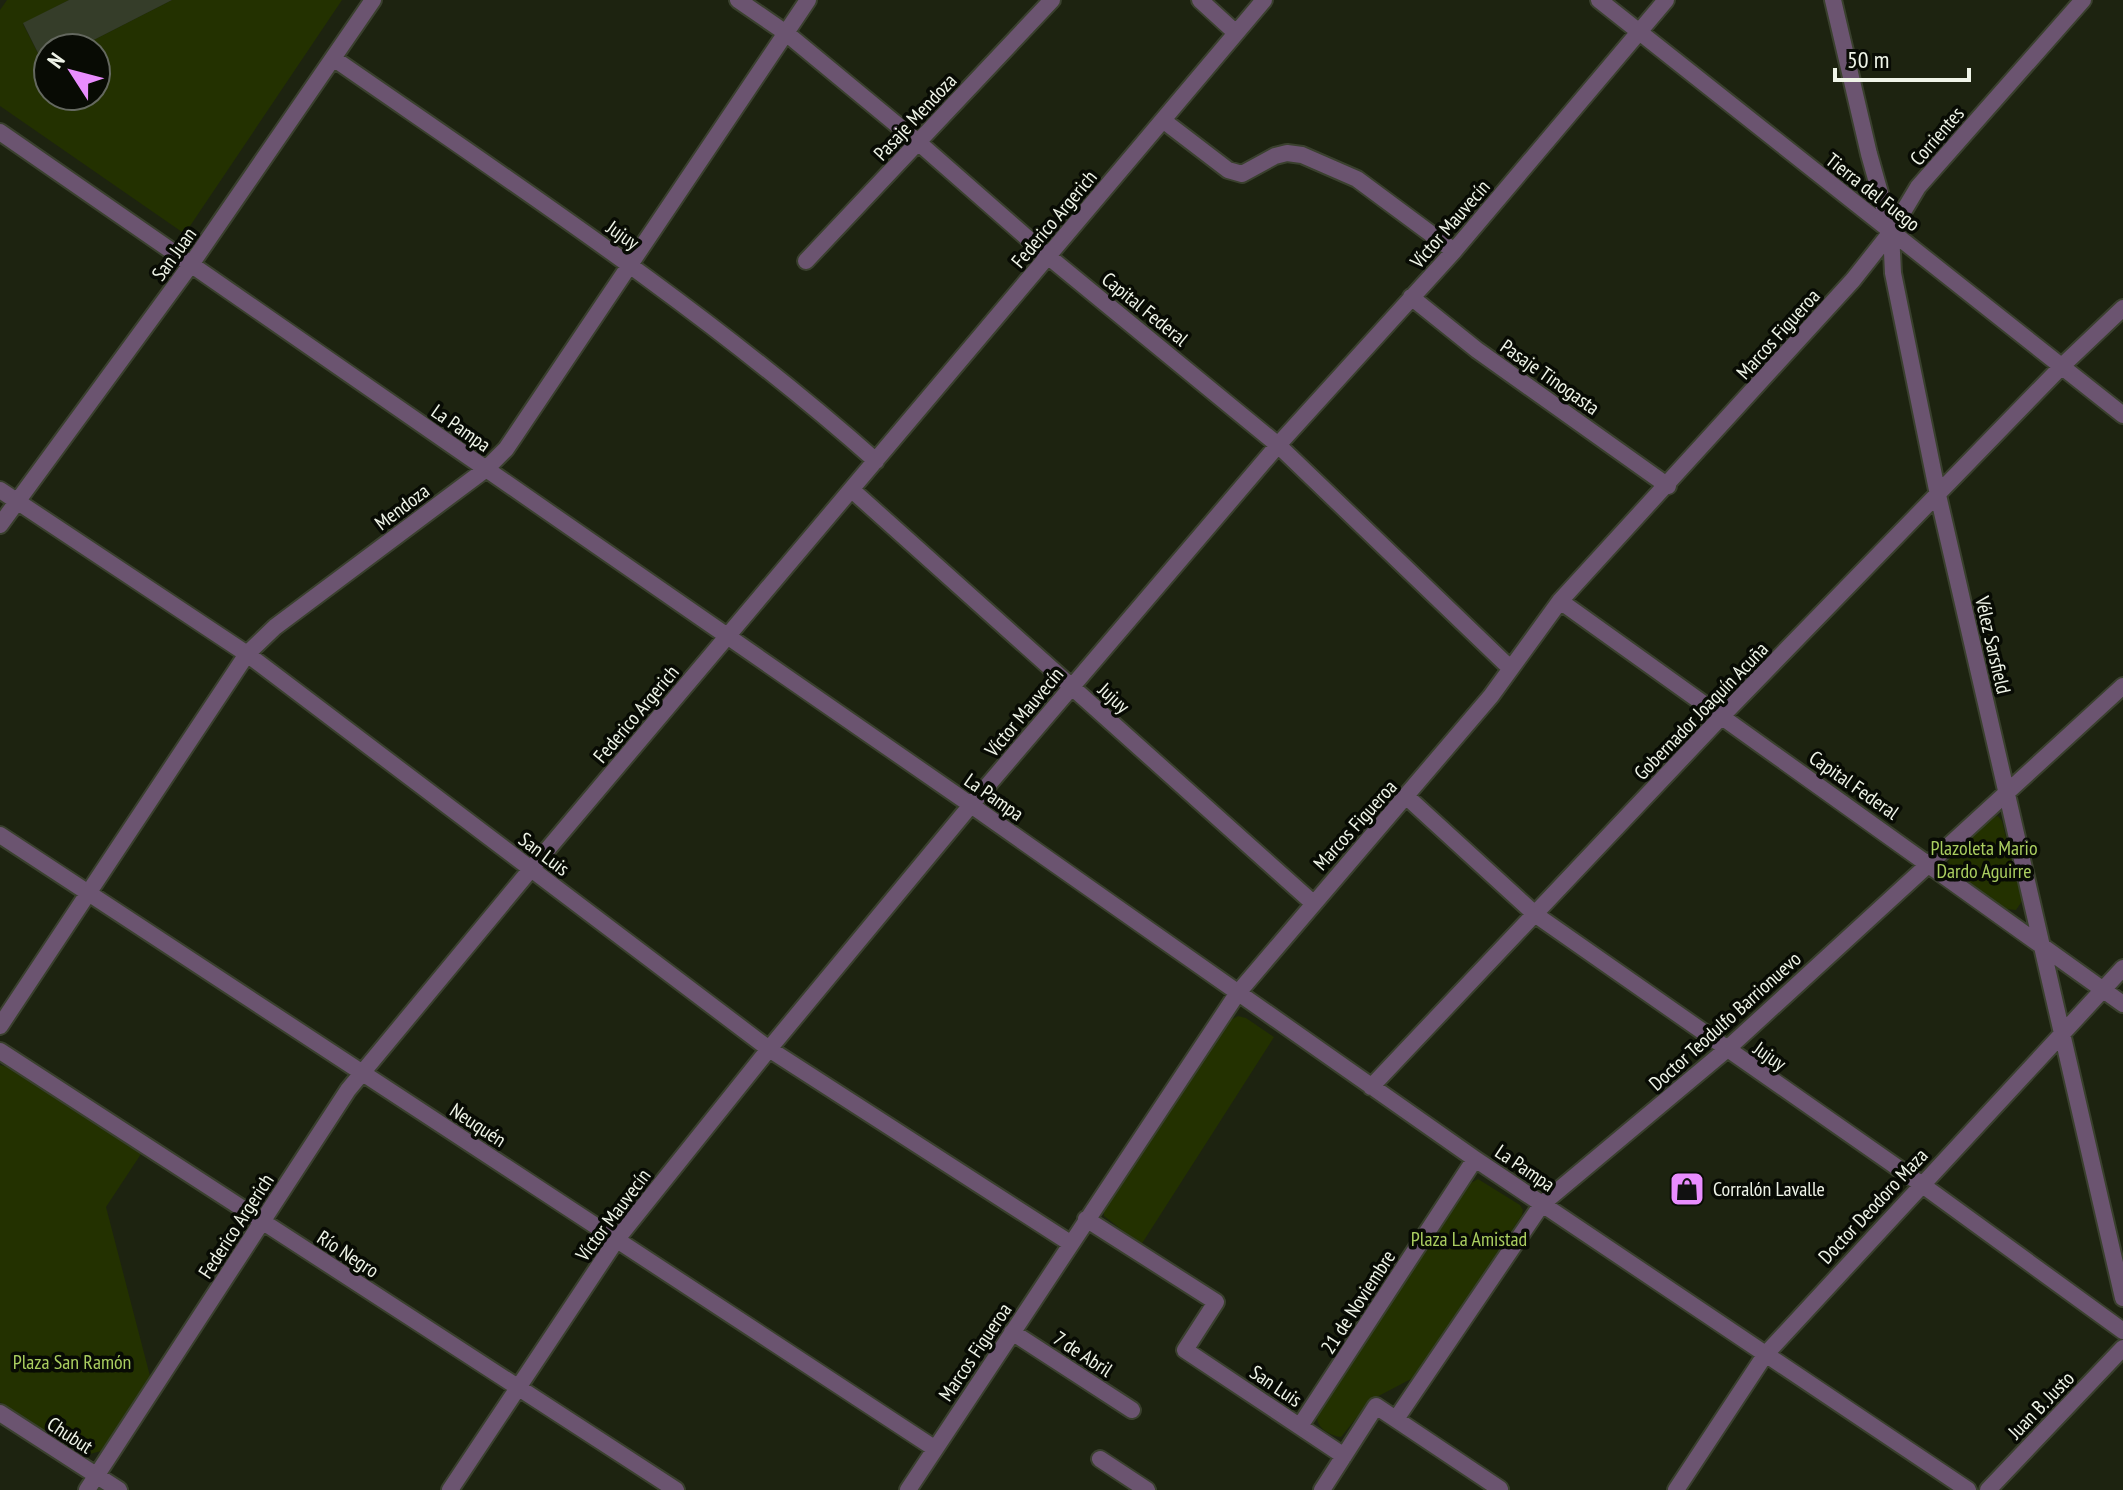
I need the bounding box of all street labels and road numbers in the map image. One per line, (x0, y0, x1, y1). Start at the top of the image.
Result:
street label: Pasaje Mendoza (868, 68, 962, 166)
street label: Corrientes (1904, 101, 1970, 171)
street label: Tierra del Fuego (1821, 147, 1925, 237)
street label: Federico Argerich (1005, 165, 1103, 273)
street label: Víctor Mauvecín (1404, 174, 1496, 275)
street label: Jujuy (601, 214, 645, 256)
street label: San Juan (146, 222, 202, 286)
street label: Capital Federal (1096, 266, 1194, 352)
street label: Marcos Figueroa (1731, 283, 1825, 385)
street label: Pasaje Tinogasta (1495, 333, 1605, 421)
street label: La Pampa (426, 398, 496, 458)
street label: Mendoza (369, 478, 435, 536)
street label: Vélez Sarsfield (1969, 593, 2017, 696)
street label: Gobernador Joaquín Acuña (1628, 636, 1774, 786)
street label: Federico Argerich (587, 660, 685, 768)
street label: Víctor Mauvecín (978, 662, 1069, 763)
street label: Jujuy (1092, 676, 1136, 719)
street label: Capital Federal (1804, 745, 1904, 826)
street label: La Pampa (959, 767, 1029, 827)
street label: Marcos Figueroa (1308, 774, 1402, 876)
street label: San Luis (513, 826, 575, 882)
street label: Doctor Teodulfo Barrionuevo (1643, 946, 1807, 1096)
street label: Jujuy (1748, 1035, 1792, 1077)
street label: Neuquén (445, 1097, 511, 1153)
street label: La Pampa (1490, 1139, 1560, 1197)
street label: Doctor Deodoro Maza (1813, 1143, 1933, 1269)
street label: Víctor Mauvecín (569, 1164, 656, 1267)
street label: Federico Argerich (192, 1169, 280, 1283)
street label: Río Negro (312, 1224, 384, 1284)
street label: 21 de Noviembre (1315, 1245, 1401, 1359)
street label: Marcos Figueroa (933, 1298, 1017, 1406)
street label: 7 de Abril (1048, 1325, 1118, 1383)
street label: San Luis (1245, 1359, 1307, 1413)
street label: Juan B. Justo (2002, 1366, 2080, 1445)
street label: Chubut (42, 1411, 98, 1460)

